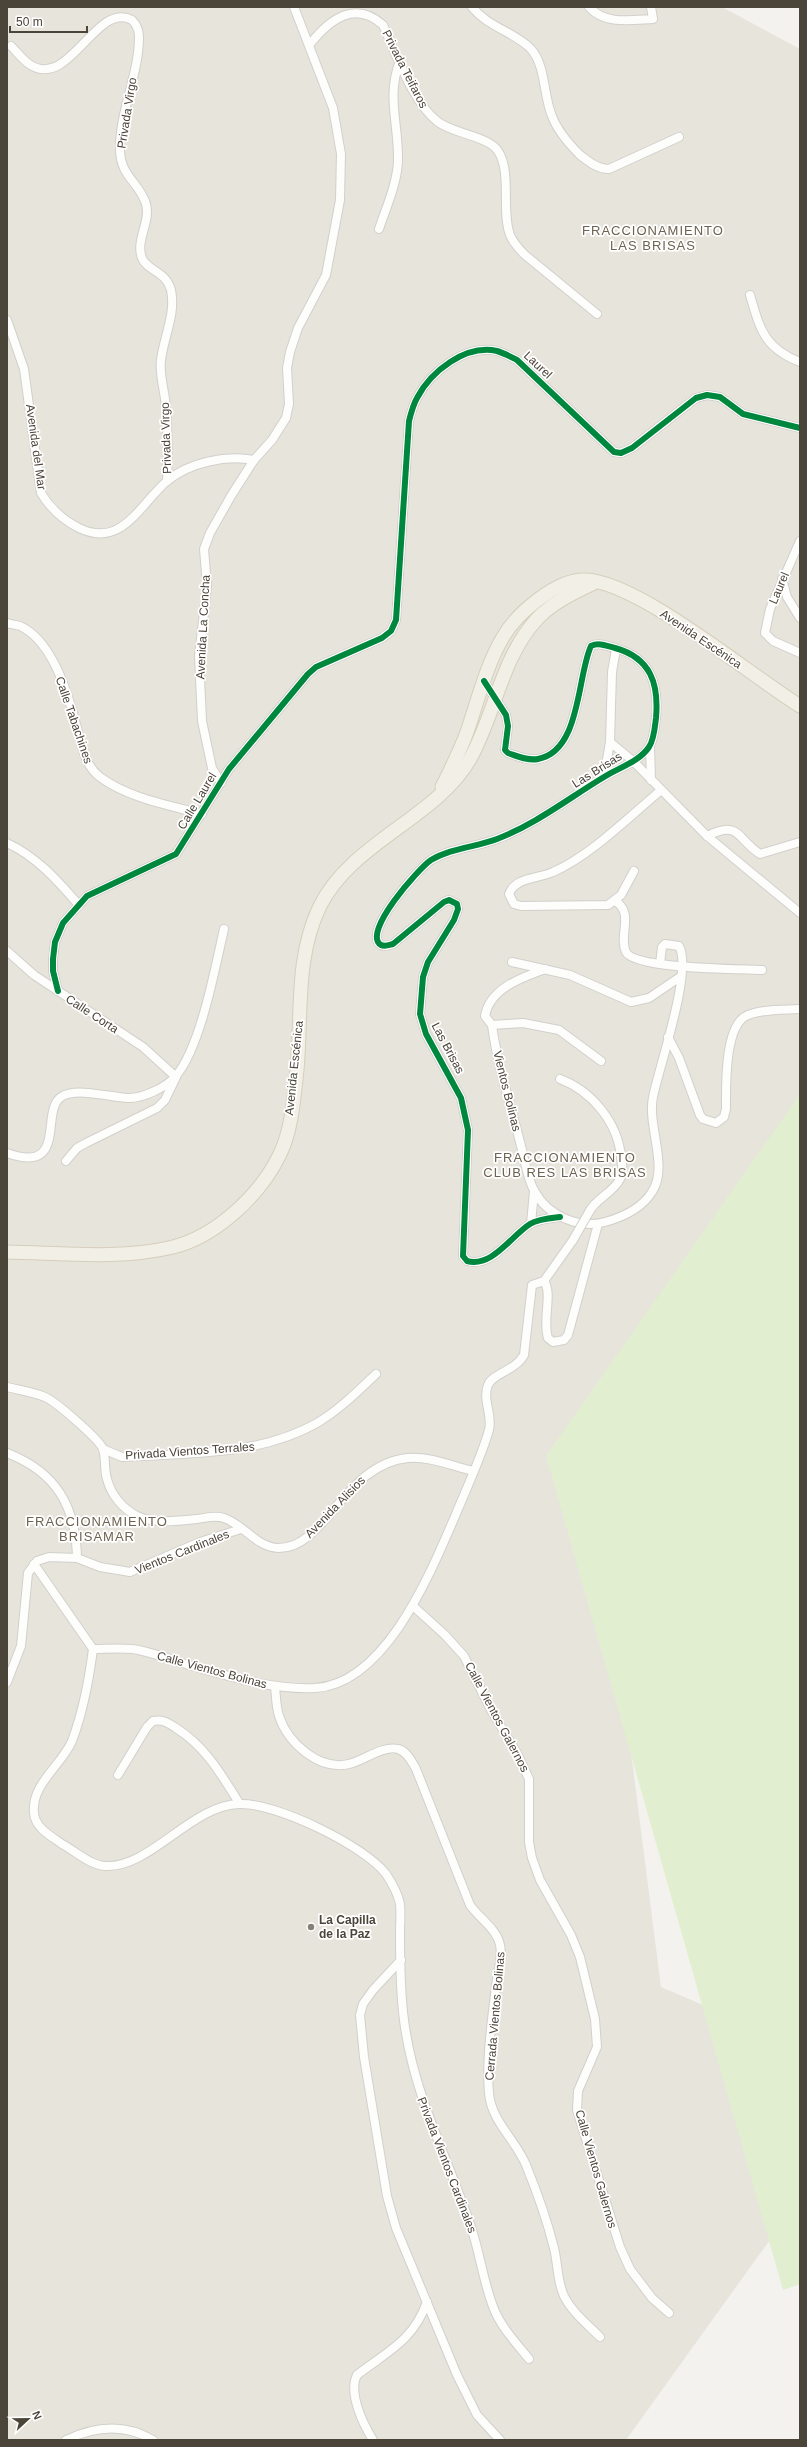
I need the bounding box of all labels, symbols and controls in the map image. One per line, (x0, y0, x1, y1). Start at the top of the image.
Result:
scale bar (10, 8, 87, 34)
text: 50 m (16, 15, 43, 29)
street label: Privada Teifaros (379, 28, 431, 110)
street label: Privada Virgo (114, 76, 140, 150)
district label: FRACCIONAMIENTO LAS BRISAS (582, 223, 724, 253)
street label: Laurel (521, 349, 555, 381)
street label: Privada Virgo (158, 402, 174, 474)
street label: Avenida del Mar (23, 403, 49, 491)
street label: Laurel (766, 570, 792, 606)
street label: Avenida La Concha (193, 574, 213, 680)
street label: Avenida Escénica (658, 607, 745, 672)
street label: Calle Tabachines (53, 675, 95, 765)
street label: Las Brisas (570, 749, 624, 791)
street label: Calle Laurel (175, 770, 219, 832)
street label: Calle Corta (63, 992, 121, 1036)
street label: Avenida Escénica (282, 1020, 306, 1116)
street label: Las Brisas (429, 1020, 467, 1076)
street label: Vientos Bolinas (490, 1049, 524, 1133)
district label: FRACCIONAMIENTO CLUB RES LAS BRISAS (483, 1150, 647, 1180)
street label: Privada Vientos Terrales (125, 1439, 255, 1463)
street label: Avenida Alisios (302, 1473, 368, 1541)
district label: FRACCIONAMIENTO BRISAMAR (26, 1514, 168, 1544)
street label: Vientos Cardinales (133, 1527, 231, 1577)
street label: Calle Vientos Bolinas (156, 1649, 268, 1691)
street label: Calle Vientos Galernos (462, 1660, 532, 1774)
place label: La Capilla de la Paz (319, 1913, 376, 1941)
marker: La Capilla de la Paz (306, 1922, 316, 1932)
street label: Cerrada Vientos Bolinas (482, 1951, 508, 2081)
street label: Privada Vientos Cardinales (415, 2095, 479, 2235)
street label: Calle Vientos Galernos (572, 2108, 620, 2230)
north arrow (8, 2399, 48, 2439)
text: N (30, 2409, 44, 2421)

